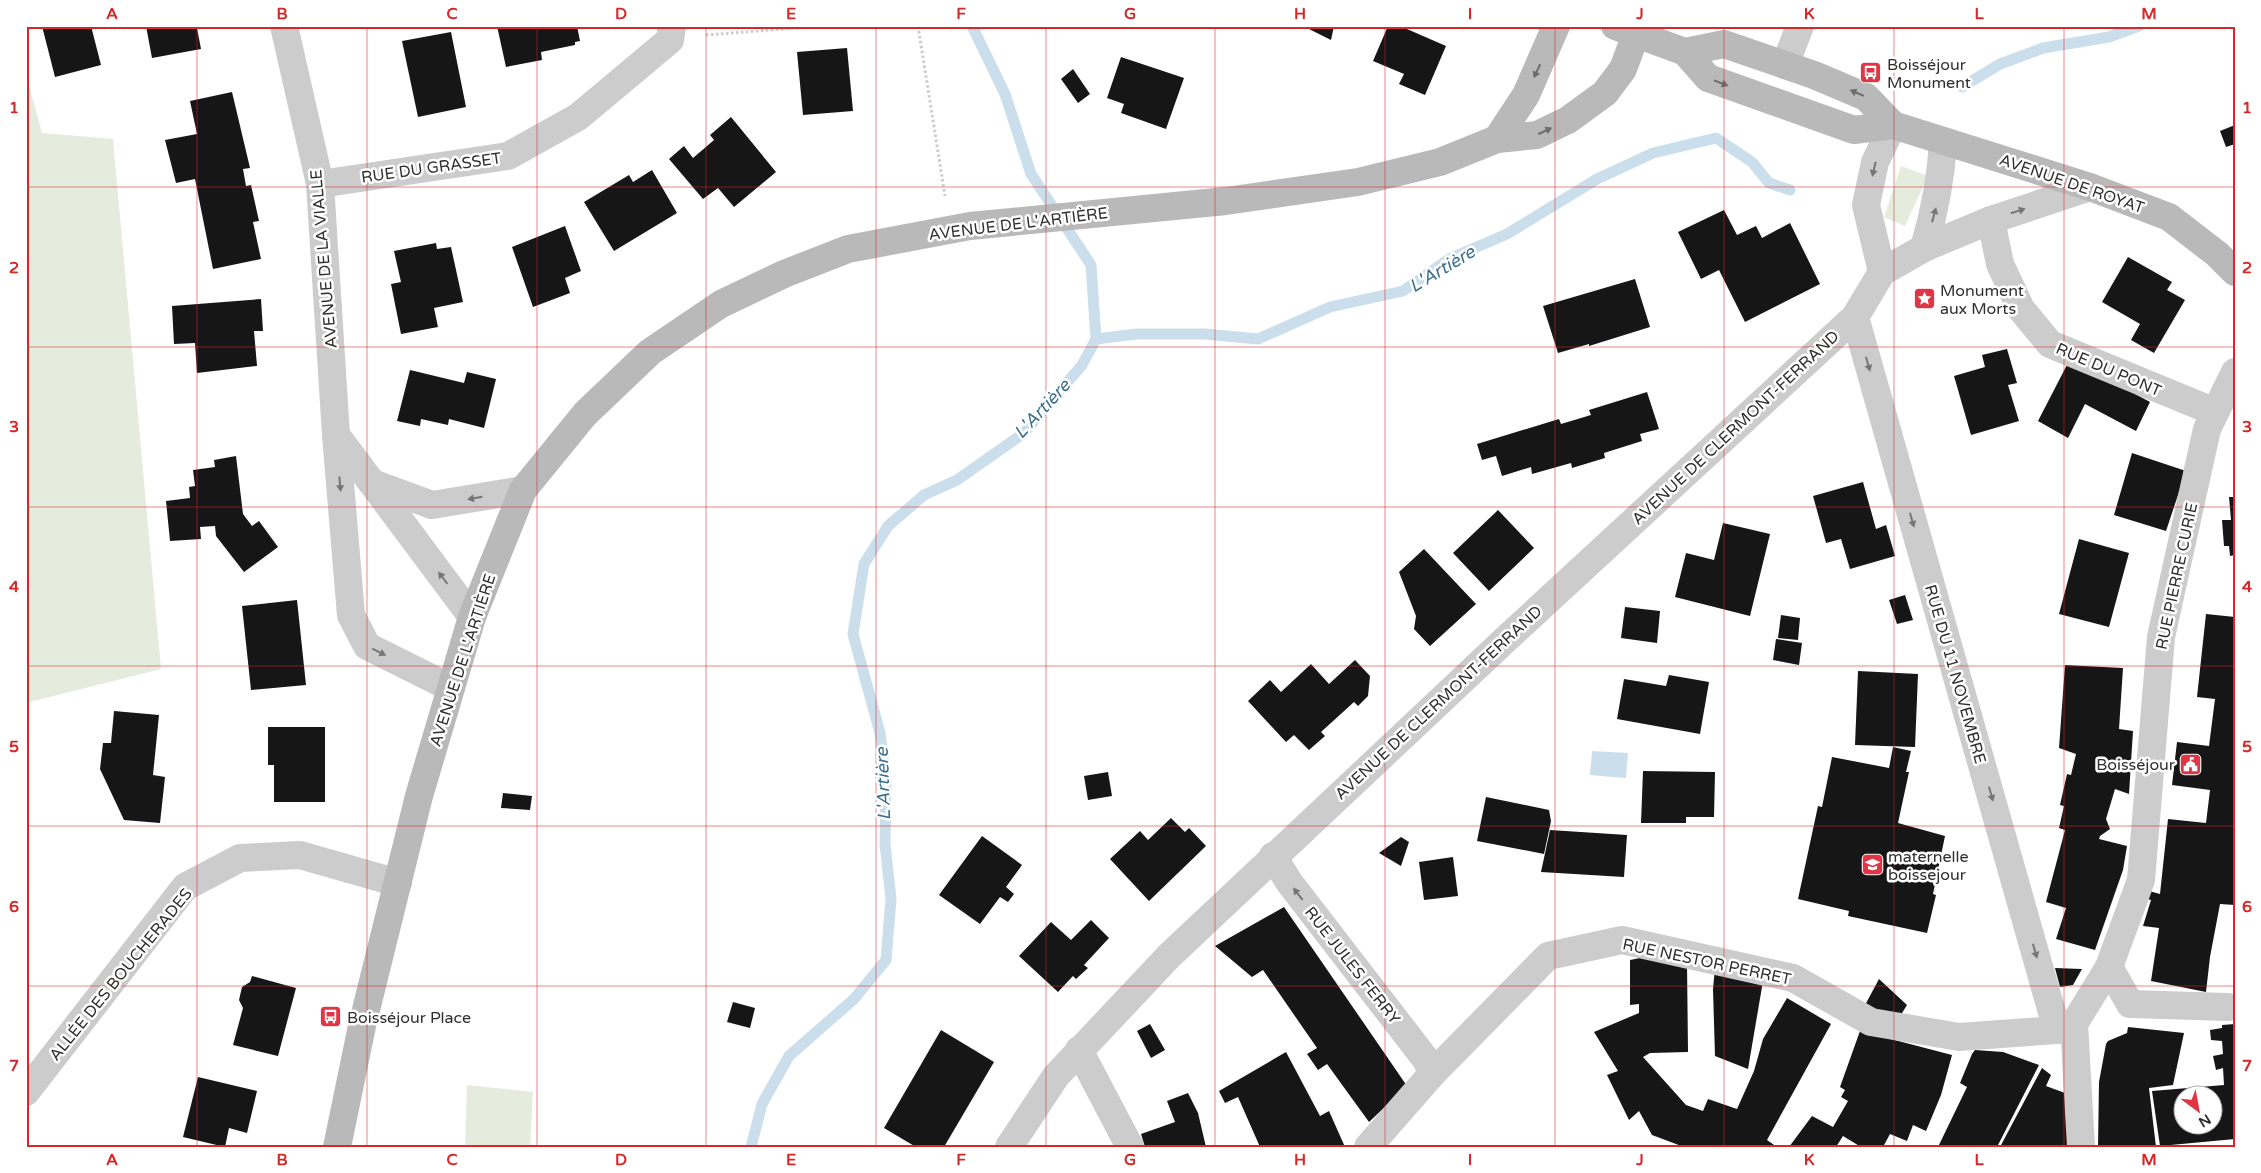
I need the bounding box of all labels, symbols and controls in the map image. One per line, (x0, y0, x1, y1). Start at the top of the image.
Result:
text: A (106, 4, 118, 24)
text: B (276, 4, 288, 24)
text: C (446, 4, 458, 24)
text: D (615, 4, 627, 24)
text: E (786, 4, 796, 24)
text: F (956, 4, 966, 24)
text: G (1124, 4, 1136, 24)
text: H (1294, 4, 1306, 24)
text: I (1468, 4, 1472, 24)
text: J (1635, 4, 1644, 24)
text: K (1804, 4, 1815, 24)
text: L (1974, 4, 1984, 24)
text: M (2141, 4, 2157, 24)
place label: Boisséjour Monument (1887, 55, 1971, 93)
bus stop icon: Boisséjour Monument (1859, 61, 1883, 85)
one-way arrow (1533, 64, 1541, 78)
one-way arrow (1714, 79, 1729, 87)
one-way arrow (1849, 89, 1864, 97)
text: 1 (9, 98, 19, 118)
text: 1 (2242, 98, 2252, 118)
one-way arrow (1538, 126, 1552, 134)
street label: RUE DU GRASSET (360, 148, 503, 188)
street label: AVENUE DE ROYAT (1997, 150, 2147, 218)
one-way arrow (1870, 162, 1878, 177)
street label: AVENUE DE LA VIALLE (306, 169, 342, 349)
street label: AVENUE DE L'ARTIÈRE (927, 203, 1109, 245)
one-way arrow (1930, 207, 1938, 222)
one-way arrow (2010, 207, 2025, 214)
water label: L'Artière (1405, 240, 1480, 297)
text: 2 (9, 258, 19, 278)
text: 2 (2242, 258, 2252, 278)
place label: Monument aux Morts (1940, 281, 2024, 319)
place icon: Monument aux Morts (1912, 287, 1936, 311)
street label: AVENUE DE CLERMONT-FERRAND (1628, 326, 1844, 529)
street label: RUE DU PONT (2053, 339, 2165, 401)
one-way arrow (1864, 357, 1872, 372)
water label: L'Artière (1009, 374, 1075, 443)
text: 3 (9, 417, 19, 437)
text: 3 (2242, 417, 2252, 437)
one-way arrow (336, 476, 344, 492)
one-way arrow (467, 494, 483, 502)
street label: RUE PIERRE CURIE (2152, 501, 2202, 652)
one-way arrow (1909, 513, 1917, 528)
street label: AVENUE DE L'ARTIÈRE (426, 571, 500, 749)
one-way arrow (438, 571, 448, 585)
text: 4 (9, 577, 19, 597)
text: 4 (2242, 577, 2252, 597)
street label: RUE DU 11 NOVEMBRE (1920, 582, 1990, 766)
street label: AVENUE DE CLERMONT-FERRAND (1331, 601, 1547, 804)
one-way arrow (372, 648, 386, 656)
text: 5 (9, 737, 19, 757)
text: 5 (2242, 737, 2252, 757)
water label: L'Artière (871, 746, 895, 821)
public building icon: Boisséjour (2179, 752, 2203, 776)
place label: Boisséjour (2096, 755, 2176, 775)
one-way arrow (1987, 787, 1995, 802)
place label: maternelle boissejour (1888, 847, 1969, 885)
school or university icon: maternelle boissejour (1860, 853, 1884, 877)
street label: ALLÉE DES BOUCHERADES (45, 884, 197, 1065)
one-way arrow (1293, 888, 1304, 901)
text: 6 (9, 897, 19, 917)
text: 6 (2242, 897, 2252, 917)
street label: RUE JULES FERRY (1300, 903, 1404, 1028)
street label: RUE NESTOR PERRET (1621, 934, 1793, 990)
one-way arrow (2031, 943, 2039, 958)
bus stop icon: Boisséjour Place (319, 1005, 343, 1029)
place label: Boisséjour Place (347, 1008, 471, 1028)
text: 7 (9, 1056, 19, 1076)
text: 7 (2242, 1056, 2252, 1076)
north arrow (2174, 1086, 2224, 1136)
text: N (2195, 1110, 2214, 1131)
text: A (106, 1150, 118, 1170)
text: B (276, 1150, 288, 1170)
text: C (446, 1150, 458, 1170)
text: D (615, 1150, 627, 1170)
text: E (786, 1150, 796, 1170)
text: F (956, 1150, 966, 1170)
text: G (1124, 1150, 1136, 1170)
text: H (1294, 1150, 1306, 1170)
text: I (1468, 1150, 1472, 1170)
text: J (1635, 1150, 1644, 1170)
text: K (1804, 1150, 1815, 1170)
text: L (1974, 1150, 1984, 1170)
text: M (2141, 1150, 2157, 1170)

